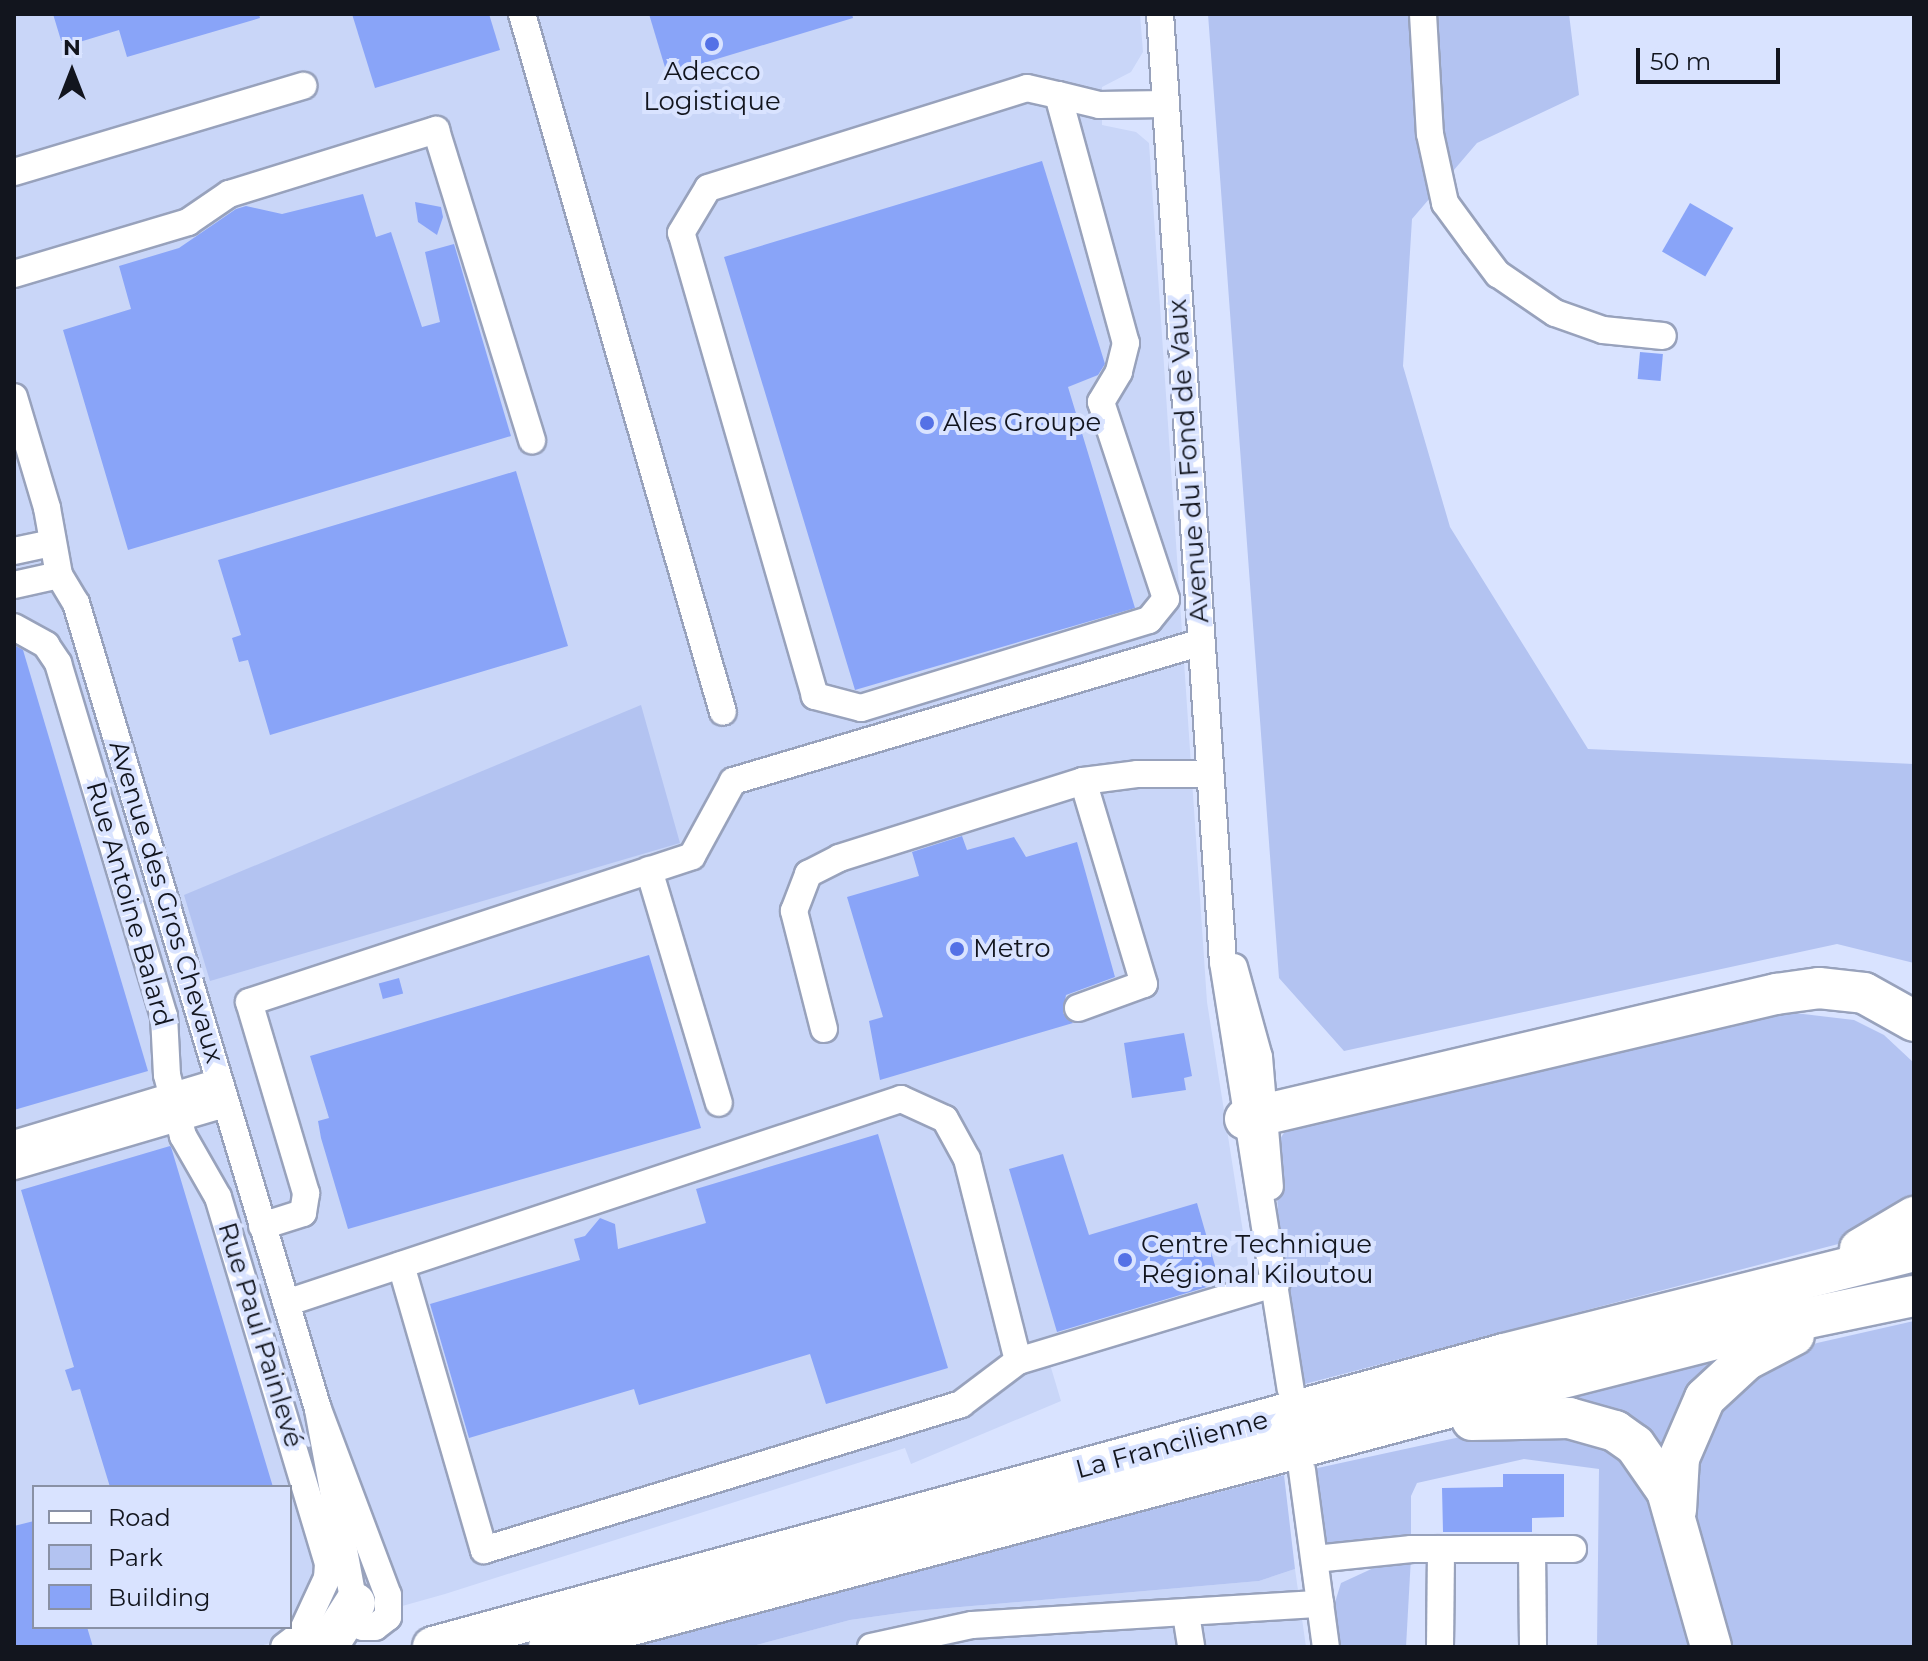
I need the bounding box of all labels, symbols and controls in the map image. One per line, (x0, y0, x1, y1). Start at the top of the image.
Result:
north arrow (32, 32, 112, 112)
scale bar (1640, 32, 1784, 82)
text: N (63, 34, 81, 61)
marker: Adecco Logistique (703, 35, 721, 53)
text: 50 m (1650, 47, 1711, 76)
place label: Adecco Logistique (643, 56, 781, 118)
street label: Avenue du Fond de Vaux (1162, 298, 1216, 624)
place label: Ales Groupe (943, 407, 1101, 439)
marker: Ales Groupe (918, 414, 936, 432)
street label: Avenue des Gros Chevaux (102, 737, 230, 1067)
street label: Rue Antoine Balard (79, 778, 179, 1030)
place label: Metro (973, 933, 1050, 965)
marker: Metro (948, 940, 966, 958)
street label: Rue Paul Painlevé (211, 1219, 309, 1451)
place label: Centre Technique Régional Kiloutou (1141, 1229, 1373, 1290)
marker: Centre Technique Régional Kiloutou (1116, 1251, 1134, 1269)
street label: La Francilienne (1072, 1404, 1272, 1486)
legend (32, 1485, 292, 1629)
text: Road (108, 1503, 171, 1532)
text: Park (108, 1543, 163, 1572)
text: Building (108, 1583, 211, 1612)

